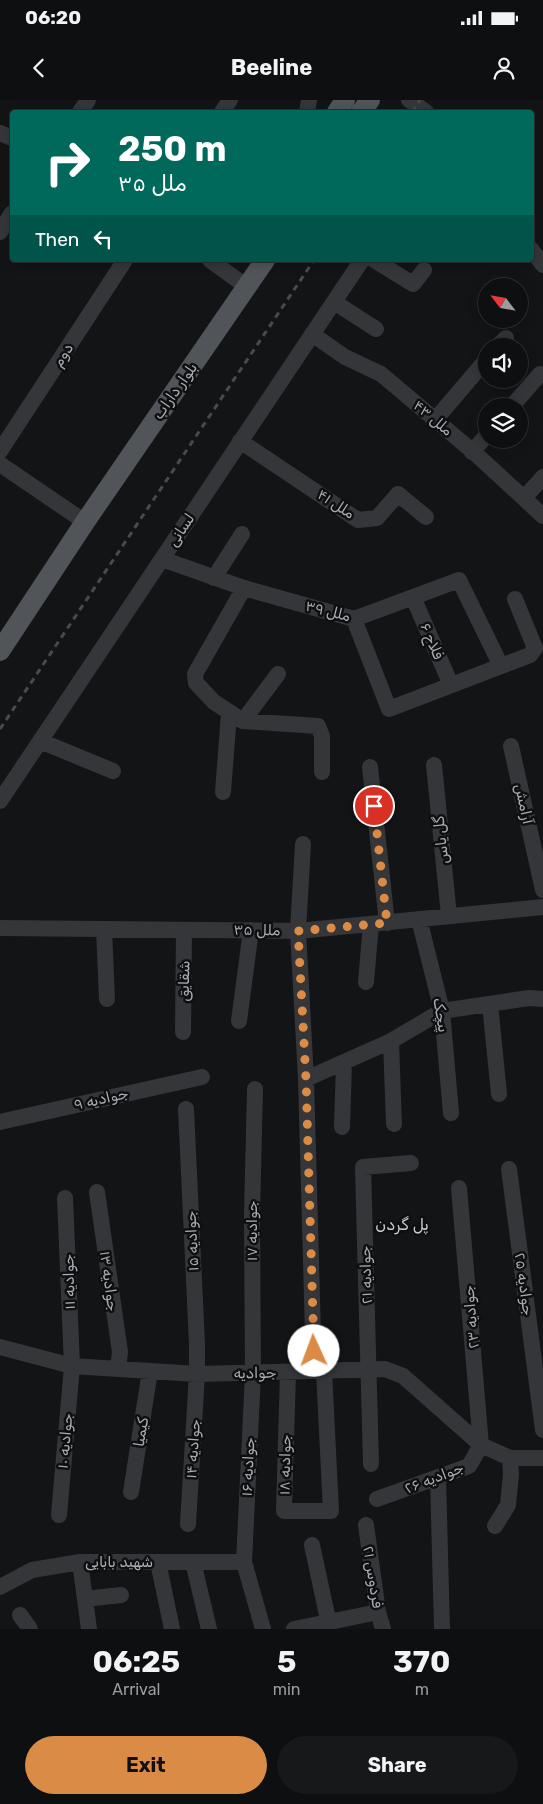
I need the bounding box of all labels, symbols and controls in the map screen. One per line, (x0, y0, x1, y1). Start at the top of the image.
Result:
text: 06:20 (25, 6, 81, 29)
icon: back (25, 54, 53, 82)
text: Beeline (231, 54, 312, 81)
icon: person (490, 54, 518, 82)
text: 250 m (118, 128, 227, 170)
icon: right (35, 130, 100, 195)
text: ملل ۳۵ (118, 170, 187, 197)
icon: left (89, 225, 117, 253)
text: Then (35, 228, 79, 251)
north arrow (478, 278, 528, 328)
map controls (478, 278, 528, 448)
button: sound (478, 338, 528, 388)
street label: دوم (49, 340, 78, 371)
street label: بلوار داراب (149, 359, 201, 423)
street label: ملل ۴۳ (410, 396, 456, 440)
button: layers (478, 398, 528, 448)
street label: ملل ۴۱ (314, 485, 358, 523)
street label: لسانی (164, 510, 198, 550)
street label: ملل ۳۹ (303, 597, 353, 625)
street label: فلاح ۶ (414, 620, 448, 663)
street label: آرامش (511, 782, 537, 827)
pin (353, 785, 395, 827)
icon: arrive (360, 792, 388, 820)
street label: گل یاس (430, 815, 452, 865)
street label: ملل ۳۵ (233, 921, 281, 939)
street label: شقایق (175, 960, 193, 1002)
street label: پیچک (428, 996, 453, 1034)
street label: جوادیه ۹ (72, 1084, 130, 1114)
street label: جوادیه ۱۷ (243, 1201, 261, 1261)
street label: جوادیه ۱۵ (181, 1210, 203, 1272)
district label: پل گردن (375, 1215, 429, 1235)
street label: جوادیه ۲۱ (356, 1246, 376, 1304)
street label: جوادیه ۱۳ (96, 1250, 122, 1312)
street label: جوادیه ۲۵ (511, 1251, 537, 1317)
street label: جوادیه ۱۱ (59, 1254, 79, 1310)
street label: جوادیه ۲۳ (459, 1285, 483, 1349)
position arrow (287, 1324, 339, 1376)
street label: جوادیه (234, 1364, 276, 1382)
street label: جوادیه ۱۰ (54, 1412, 76, 1470)
street label: کیمیا (130, 1416, 152, 1448)
street label: جوادیه ۱۴ (182, 1419, 204, 1479)
street label: جوادیه ۱۸ (275, 1435, 295, 1495)
street label: جوادیه ۱۶ (237, 1437, 259, 1497)
street label: جوادیه ۲۶ (402, 1459, 466, 1497)
street label: فردوس ۲۱ (358, 1545, 387, 1610)
street label: شهید بابایی (85, 1553, 153, 1571)
text: 06:25 (93, 1644, 180, 1680)
text: 5 (277, 1644, 296, 1680)
text: 370 (393, 1644, 450, 1680)
text: Arrival (112, 1680, 160, 1699)
text: min (273, 1680, 301, 1699)
text: m (415, 1680, 429, 1699)
button: Exit (25, 1736, 267, 1794)
button: Share (277, 1736, 518, 1794)

